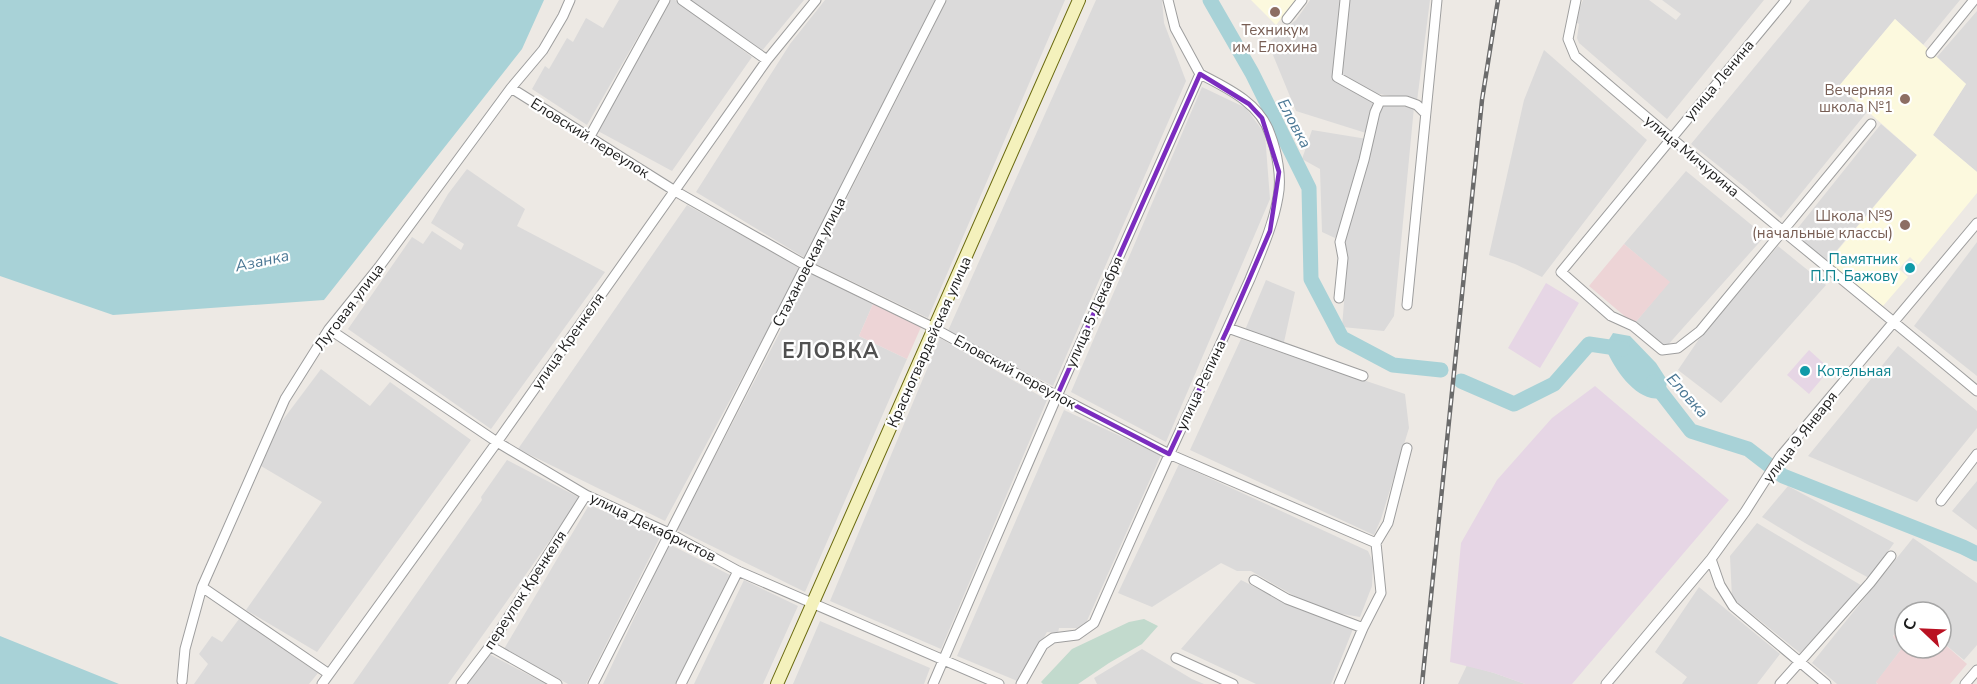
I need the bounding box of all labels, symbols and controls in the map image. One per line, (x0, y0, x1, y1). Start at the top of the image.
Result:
marker: Техникум им. Елохина (1268, 5, 1282, 19)
place label: Техникум им. Елохина (1232, 20, 1318, 57)
street label: улица Ленина (1679, 35, 1759, 125)
place label: Вечерняя школа №1 (1819, 80, 1893, 117)
marker: Вечерняя школа №1 (1898, 92, 1912, 106)
street label: Еловский переулок (527, 93, 653, 183)
water label: Еловка (1272, 95, 1316, 152)
street label: улица Мичурина (1640, 110, 1744, 202)
street label: Стахановская улица (768, 194, 850, 330)
place label: Школа №9 (начальные классы) (1752, 206, 1893, 243)
marker: Школа №9 (начальные классы) (1898, 218, 1912, 232)
water label: Азанка (232, 245, 291, 278)
place label: Памятник П.П. Бажову (1810, 249, 1898, 286)
street label: Красногвардейская улица (882, 253, 976, 431)
street label: улица 5 Декабря (1061, 253, 1127, 371)
street label: Луговая улица (310, 259, 388, 355)
marker: Памятник П.П. Бажову (1903, 261, 1917, 275)
street label: улица Кренкеля (527, 289, 609, 393)
street label: Еловский переулок (950, 330, 1080, 414)
district label: ЕЛОВКА (782, 337, 880, 365)
street label: улица Репина (1171, 337, 1231, 433)
place label: Котельная (1817, 361, 1891, 381)
marker: Котельная (1798, 364, 1812, 378)
water label: Еловка (1661, 368, 1713, 423)
street label: улица 9 Января (1758, 387, 1842, 487)
street label: улица Декабристов (587, 488, 719, 566)
street label: переулок Кренкеля (479, 527, 571, 653)
north arrow (1893, 600, 1953, 660)
text: С (1898, 615, 1922, 634)

